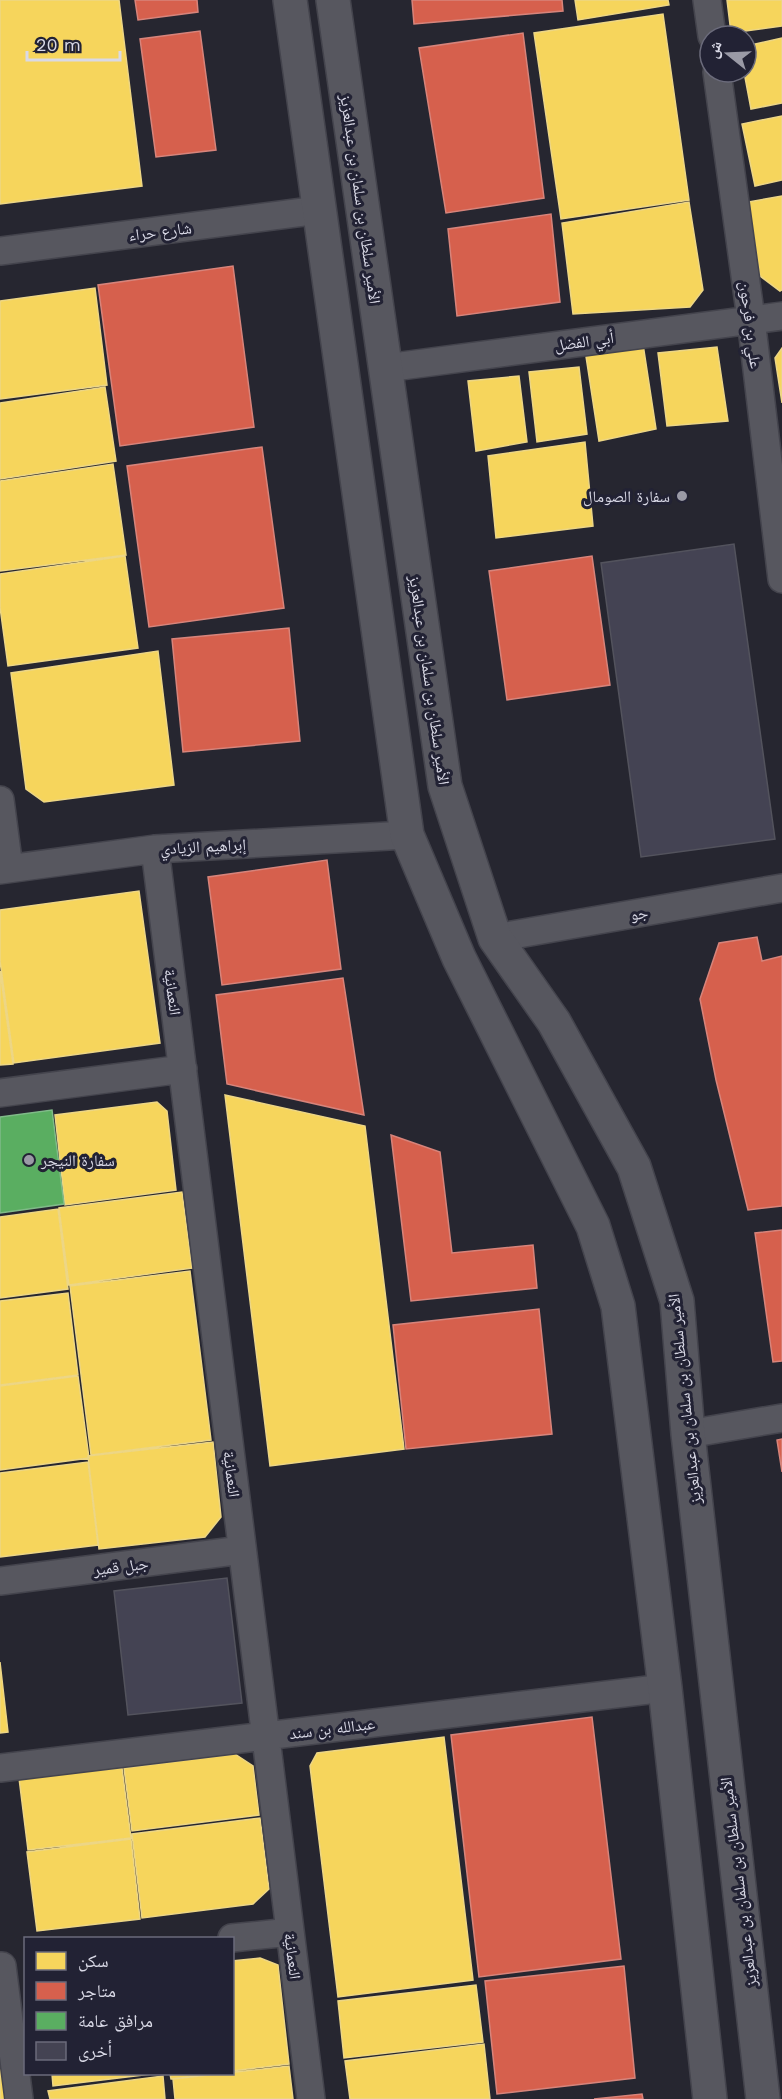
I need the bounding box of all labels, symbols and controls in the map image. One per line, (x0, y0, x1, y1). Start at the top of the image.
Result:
scale bar (27, 24, 120, 62)
north arrow (698, 24, 758, 84)
text: 20 m (36, 34, 81, 55)
text: ش (703, 38, 726, 61)
street label: الأمير سلطان بن سلمان بن عبدالعزيز (335, 92, 385, 305)
street label: شارع حراء (127, 218, 193, 246)
street label: علي بن فرحون (733, 280, 765, 370)
street label: أبي الفضل (553, 328, 616, 358)
place label: سفارة الصومال (583, 487, 670, 507)
marker: سفارة الصومال (675, 489, 689, 503)
street label: الأمير سلطان بن سلمان بن عبدالعزيز (404, 573, 454, 786)
street label: إبراهيم الزيادي (160, 835, 247, 861)
street label: جو (629, 903, 649, 924)
street label: النعمانية (160, 968, 185, 1016)
place label: سفارة النيجر (40, 1151, 115, 1170)
marker: سفارة النيجر (22, 1153, 36, 1167)
street label: الأمير سلطان بن سلمان بن عبدالعزيز (664, 1293, 706, 1506)
street label: النعمانية (219, 1450, 244, 1498)
street label: جبل قمير (91, 1554, 150, 1580)
street label: عبدالله بن سند (288, 1714, 376, 1744)
street label: الأمير سلطان بن سلمان بن عبدالعزيز (716, 1776, 762, 1989)
street label: النعمانية (280, 1932, 305, 1980)
legend (24, 1937, 234, 2075)
text: سكن (78, 1950, 109, 1972)
text: متاجر (77, 1980, 116, 2001)
text: مرافق عامة (78, 2010, 153, 2032)
text: أخرى (78, 2040, 112, 2062)

